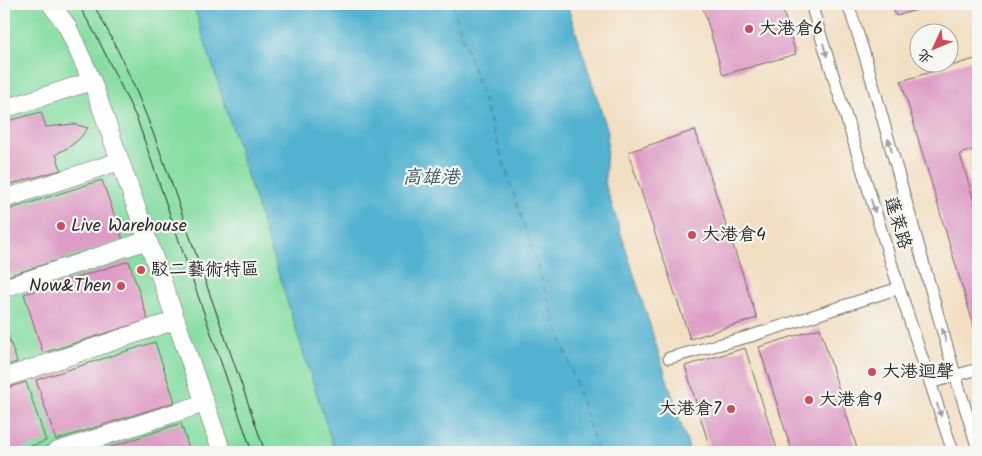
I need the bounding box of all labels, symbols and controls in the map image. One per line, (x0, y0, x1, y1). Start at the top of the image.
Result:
place label: 大港倉6 (759, 15, 823, 44)
north arrow (910, 22, 960, 72)
marker: 大港倉6 (743, 23, 755, 35)
one-way arrow (822, 43, 830, 58)
text: 北 (913, 44, 938, 69)
one-way arrow (886, 137, 894, 152)
water label: 高雄港 (402, 163, 461, 193)
street label: 蓬萊路 (875, 193, 919, 253)
one-way arrow (870, 198, 878, 213)
place label: Live Warehouse (71, 212, 187, 241)
marker: Live Warehouse (55, 220, 67, 232)
place label: 大港倉4 (702, 221, 766, 250)
marker: 大港倉4 (686, 229, 698, 241)
place label: 駁二藝術特區 (151, 256, 259, 285)
marker: 駁二藝術特區 (135, 264, 147, 276)
place label: Now&Then (29, 272, 111, 301)
marker: Now&Then (115, 280, 127, 292)
one-way arrow (940, 327, 948, 343)
place label: 大港迴聲 (882, 358, 954, 387)
marker: 大港迴聲 (866, 366, 878, 378)
place label: 大港倉9 (819, 386, 882, 415)
marker: 大港倉9 (803, 394, 815, 406)
place label: 大港倉7 (659, 395, 722, 424)
marker: 大港倉7 (725, 403, 737, 415)
one-way arrow (936, 403, 943, 418)

